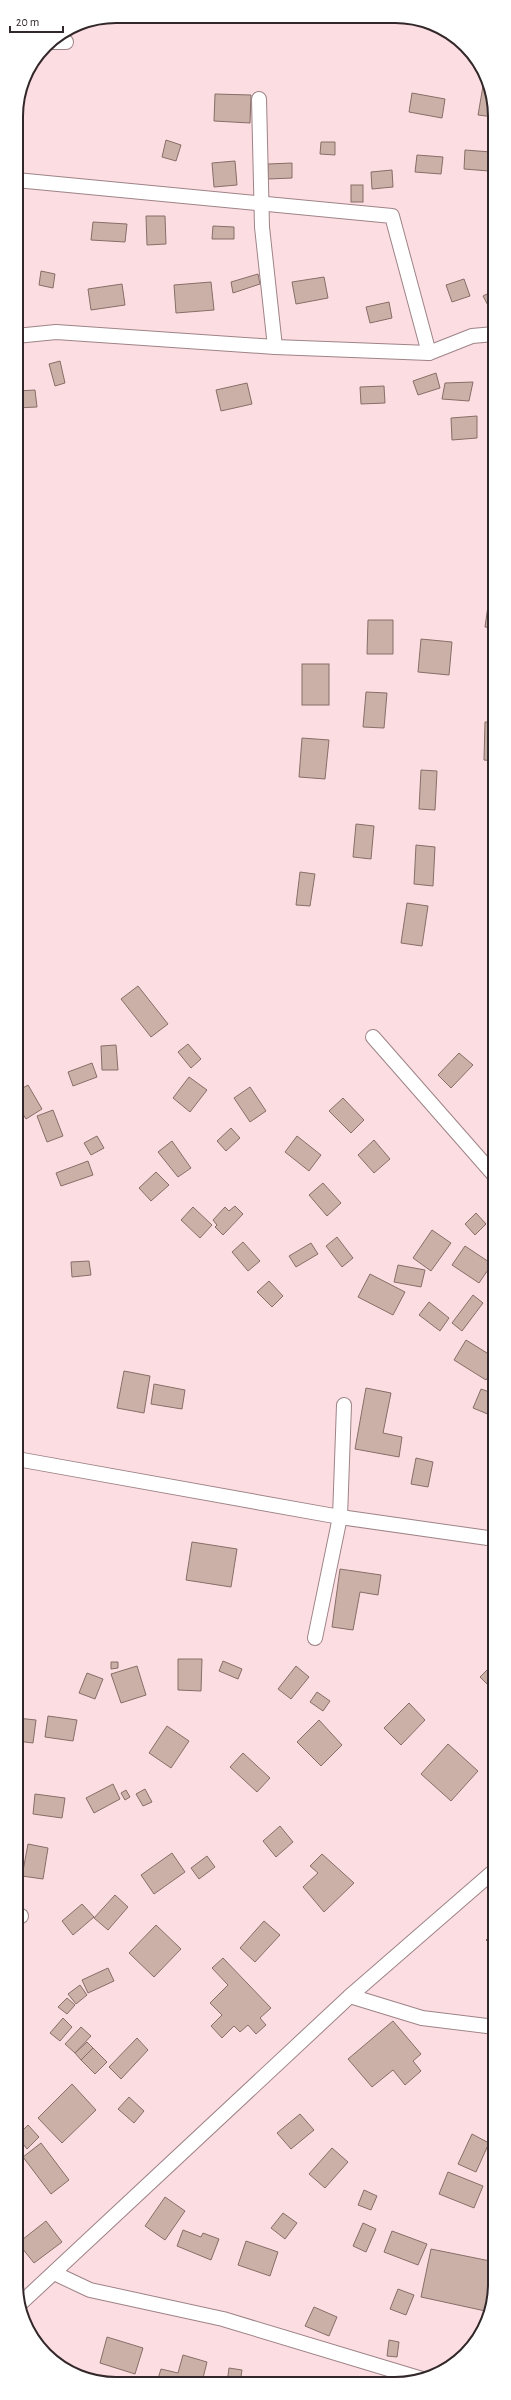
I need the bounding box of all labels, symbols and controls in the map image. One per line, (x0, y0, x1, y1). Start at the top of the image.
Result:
scale bar (10, 8, 63, 34)
text: 20 m (16, 16, 39, 28)

